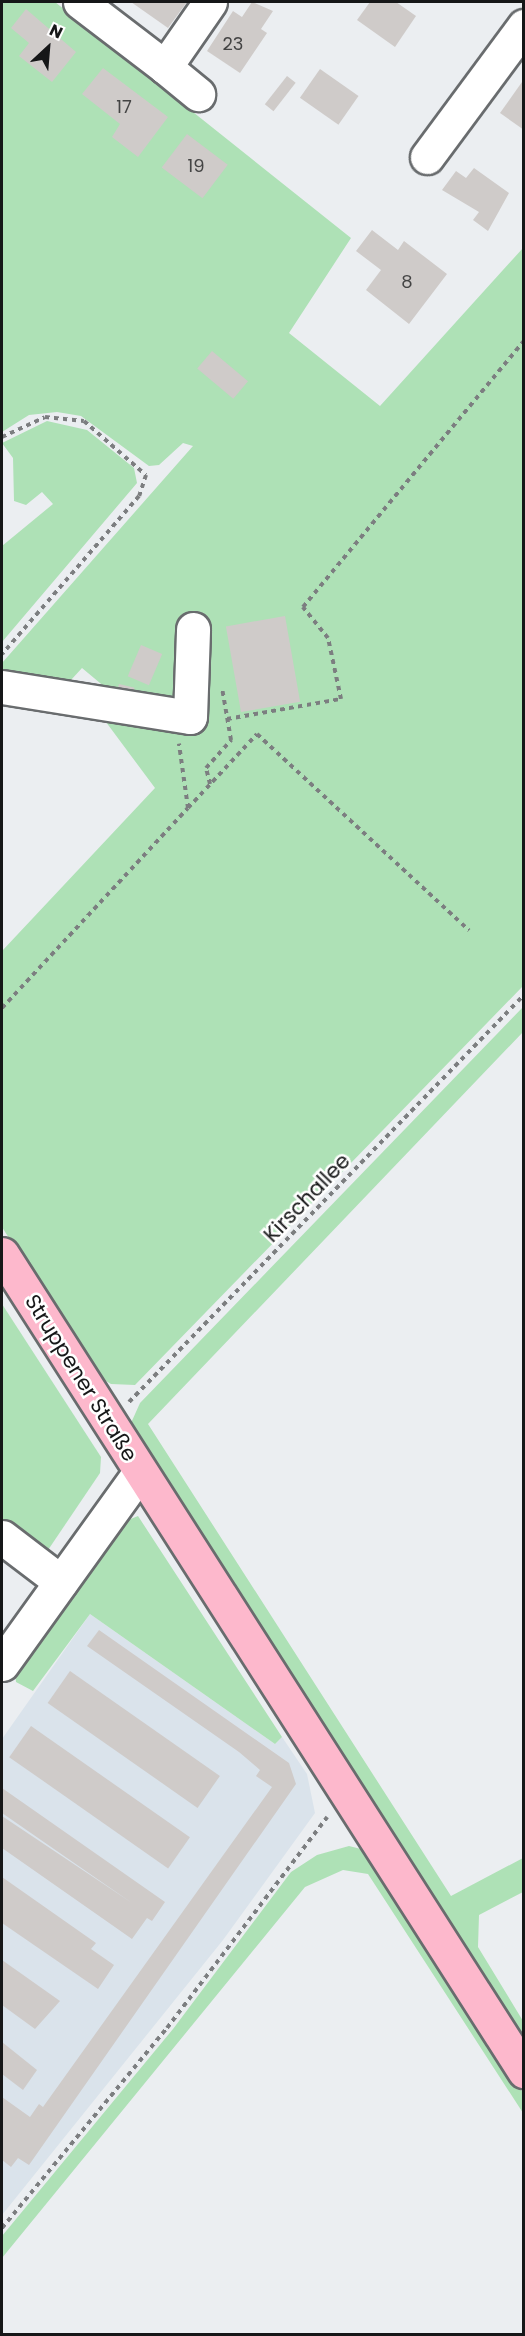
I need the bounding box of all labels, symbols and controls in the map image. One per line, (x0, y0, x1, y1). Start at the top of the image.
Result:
north arrow (18, 18, 78, 78)
text: N (46, 18, 67, 44)
house number: 23 (223, 33, 243, 55)
house number: 17 (116, 96, 132, 118)
house number: 19 (187, 155, 205, 177)
house number: 8 (401, 271, 413, 293)
street label: Kirschallee (259, 1148, 355, 1248)
street label: Struppener Straße (19, 1290, 143, 1466)

